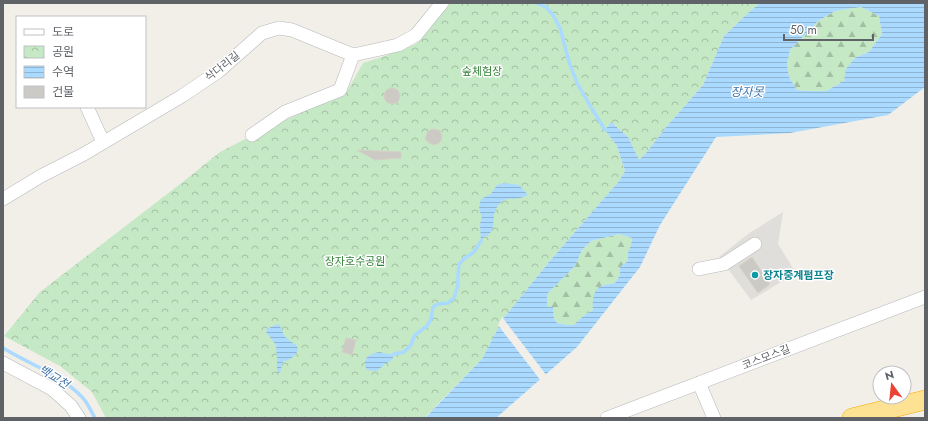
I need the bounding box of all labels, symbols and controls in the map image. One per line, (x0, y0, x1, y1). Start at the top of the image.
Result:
legend (16, 16, 146, 108)
scale bar (784, 16, 873, 42)
text: 50 m (790, 21, 817, 39)
text: 도로 (52, 23, 74, 41)
text: 공원 (52, 43, 74, 61)
street label: 삭다리길 (201, 47, 243, 85)
text: 수역 (52, 63, 74, 81)
park label: 숲체험장 (462, 63, 502, 79)
text: 건물 (52, 83, 74, 101)
water label: 장자못 (730, 83, 765, 101)
park label: 장자호수공원 (325, 253, 385, 269)
place label: 장자중계펌프장 (763, 267, 834, 283)
marker: 장자중계펌프장 (750, 270, 760, 280)
street label: 코스모스길 (740, 340, 792, 374)
water label: 백교천 (35, 361, 74, 394)
north arrow (872, 365, 912, 405)
text: N (883, 366, 896, 384)

